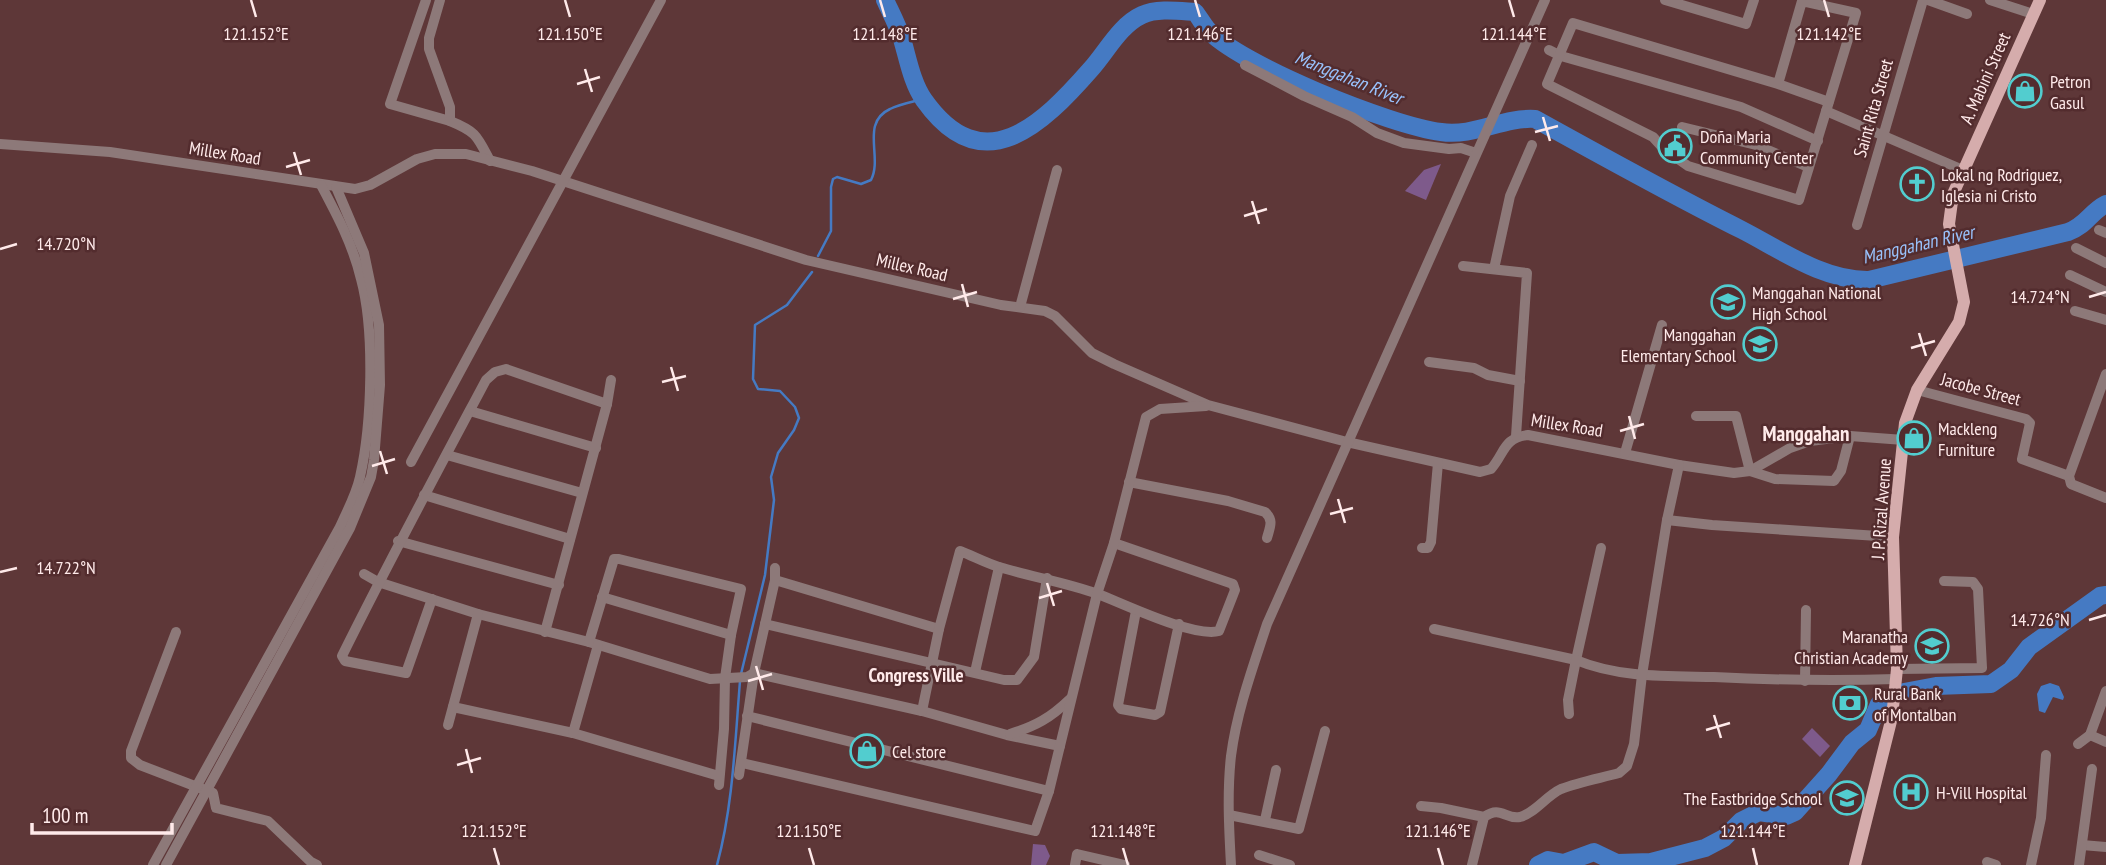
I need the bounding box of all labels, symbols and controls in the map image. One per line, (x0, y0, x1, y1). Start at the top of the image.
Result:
text: 121.152°E (223, 22, 289, 45)
text: 121.150°E (537, 22, 603, 45)
text: 121.148°E (852, 22, 918, 45)
text: 121.146°E (1167, 22, 1233, 45)
text: 121.144°E (1481, 22, 1547, 45)
text: 121.142°E (1796, 22, 1862, 45)
street label: A. Mabini Street (1955, 29, 2015, 127)
water label: Manggahan River (1292, 45, 1409, 111)
street label: Saint Rita Street (1848, 56, 1898, 160)
place label: Petron Gasul (2050, 70, 2091, 114)
shop icon: Petron Gasul (2006, 72, 2044, 110)
place label: Doña Maria Community Center (1700, 125, 1814, 169)
public building icon: Doña Maria Community Center (1656, 127, 1694, 165)
street label: Millex Road (187, 136, 263, 170)
place label: Lokal ng Rodriguez, Iglesia ni Cristo (1941, 163, 2062, 207)
church icon: Lokal ng Rodriguez, Iglesia ni Cristo (1898, 165, 1936, 203)
water label: Manggahan River (1860, 219, 1979, 269)
text: 14.720°N (36, 232, 96, 255)
street label: Millex Road (874, 248, 950, 286)
place label: Manggahan National High School (1752, 281, 1882, 325)
school or university icon: Manggahan National High School (1709, 283, 1747, 321)
text: 14.724°N (2010, 285, 2070, 308)
place label: Manggahan Elementary School (1621, 323, 1737, 367)
school or university icon: Manggahan Elementary School (1741, 325, 1779, 363)
street label: Jacobe Street (1938, 367, 2023, 411)
street label: Millex Road (1529, 408, 1605, 442)
place label: Mackleng Furniture (1938, 417, 1997, 461)
shop icon: Mackleng Furniture (1895, 419, 1933, 457)
district label: Manggahan (1763, 420, 1849, 447)
street label: J. P. Rizal Avenue (1866, 458, 1896, 561)
text: 14.722°N (36, 556, 96, 579)
text: 14.726°N (2010, 608, 2070, 631)
place label: Maranatha Christian Academy (1794, 625, 1908, 669)
school or university icon: Maranatha Christian Academy (1913, 627, 1951, 665)
district label: Congress Ville (868, 663, 964, 687)
place label: Rural Bank of Montalban (1874, 682, 1956, 726)
bank icon: Rural Bank of Montalban (1831, 684, 1869, 722)
shop icon: Cel store (848, 732, 886, 770)
place label: Cel store (892, 740, 946, 763)
hospital icon: H-Vill Hospital (1892, 773, 1930, 811)
school or university icon: The Eastbridge School (1828, 779, 1866, 817)
place label: H-Vill Hospital (1936, 781, 2028, 804)
place label: The Eastbridge School (1684, 787, 1823, 810)
scale bar (32, 792, 172, 836)
text: 100 m (42, 802, 88, 829)
text: 121.152°E (461, 819, 527, 842)
text: 121.150°E (776, 819, 842, 842)
text: 121.148°E (1090, 819, 1156, 842)
text: 121.146°E (1405, 819, 1471, 842)
text: 121.144°E (1720, 819, 1786, 842)

